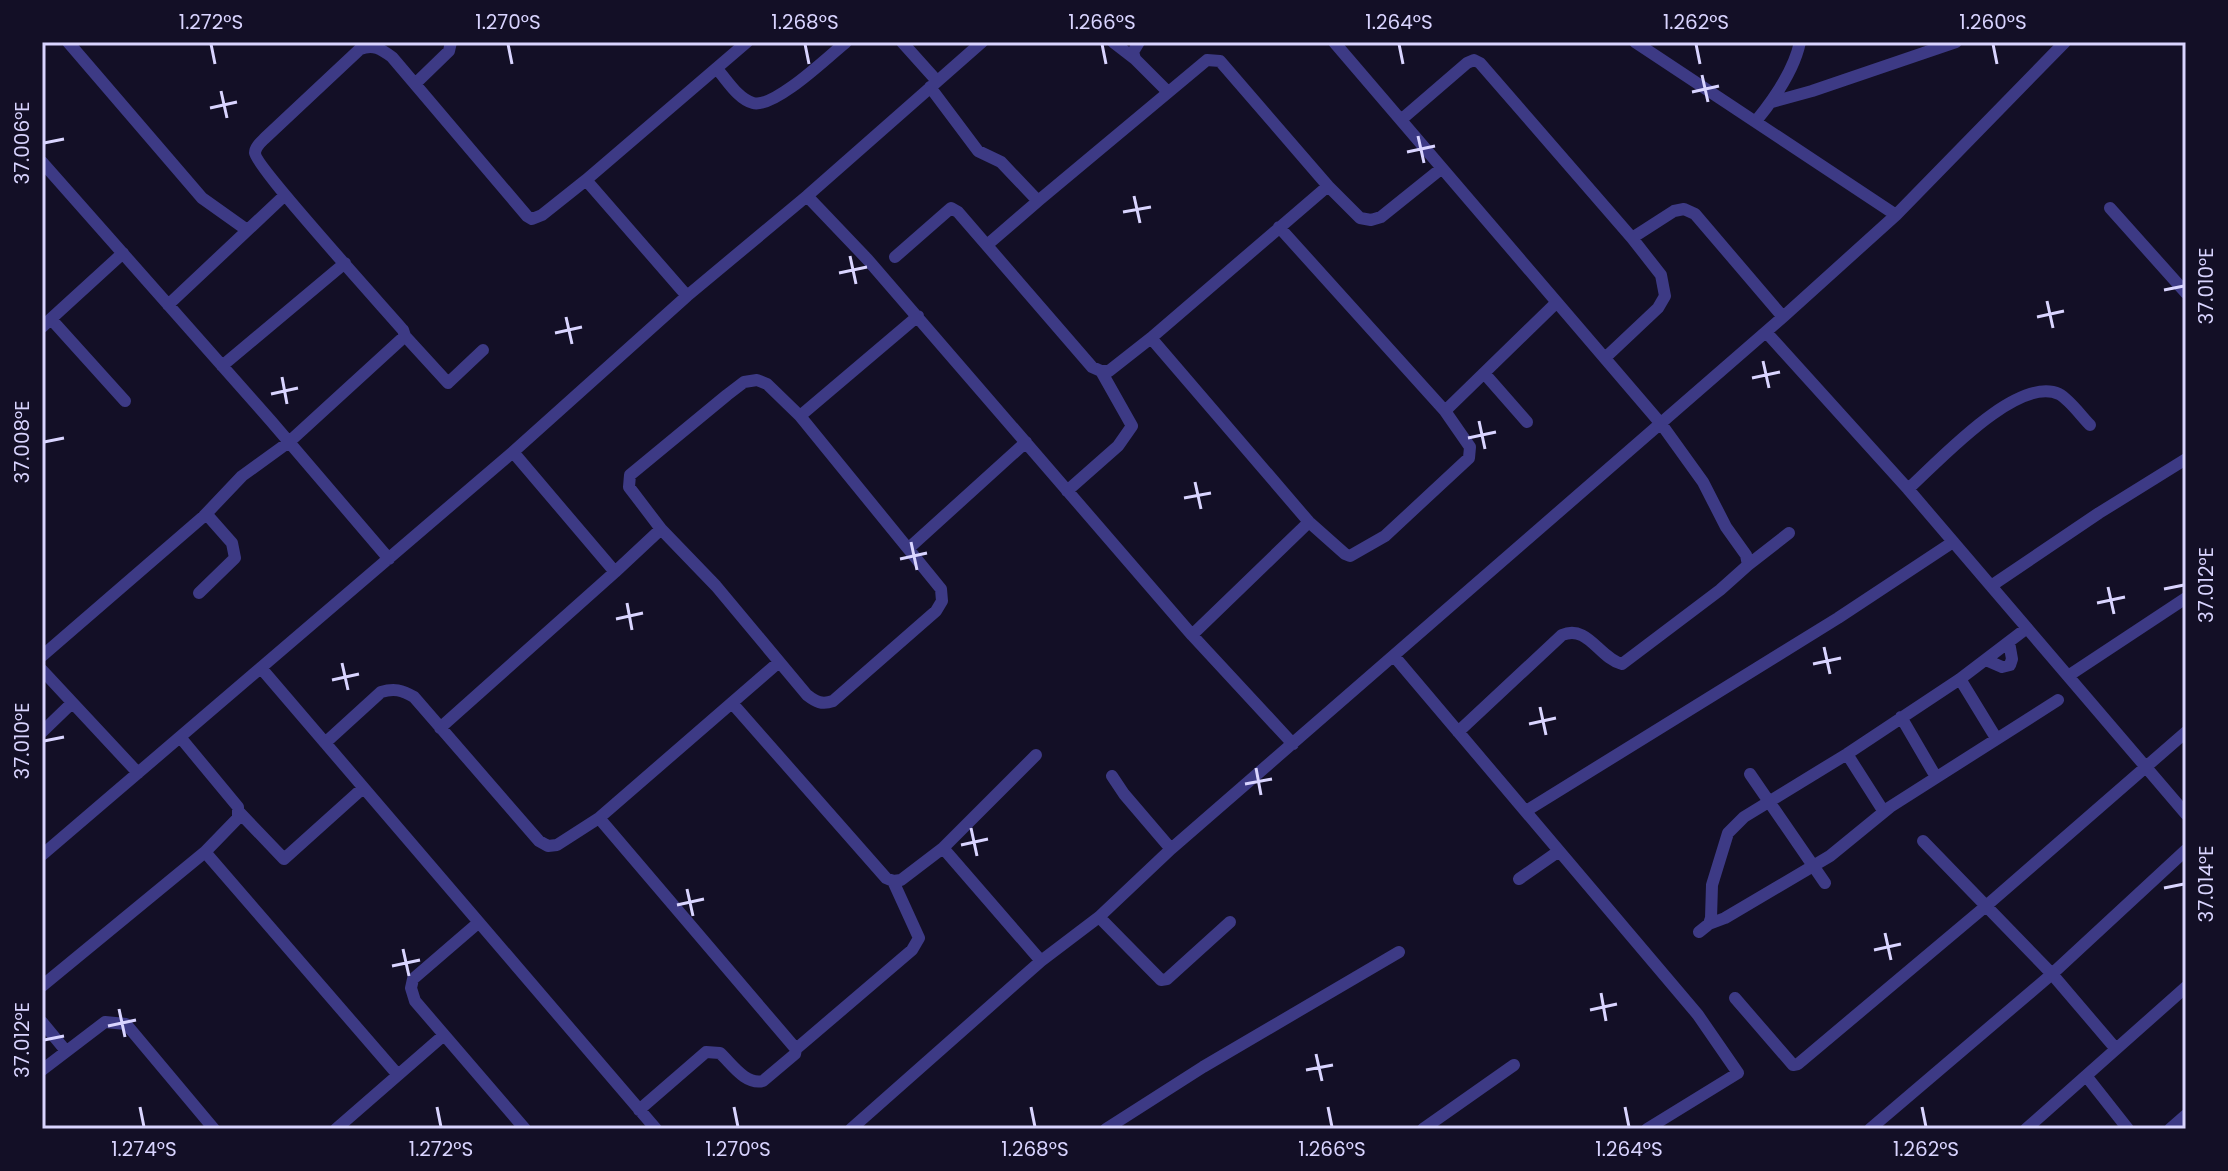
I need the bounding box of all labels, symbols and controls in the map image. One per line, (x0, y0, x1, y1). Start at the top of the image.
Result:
text: 1.272°S (179, 8, 243, 36)
text: 1.270°S (475, 8, 541, 36)
text: 1.268°S (771, 8, 839, 36)
text: 1.266°S (1068, 8, 1136, 36)
text: 1.264°S (1365, 8, 1433, 36)
text: 1.262°S (1663, 8, 1729, 36)
text: 1.260°S (1959, 8, 2027, 36)
text: 37.006°E (8, 101, 36, 185)
text: 37.010°E (2192, 248, 2220, 324)
text: 37.008°E (8, 400, 36, 484)
text: 37.012°E (2192, 547, 2220, 623)
text: 37.010°E (8, 703, 36, 779)
text: 37.014°E (2192, 846, 2220, 922)
text: 37.012°E (8, 1002, 36, 1078)
text: 1.274°S (111, 1135, 177, 1163)
text: 1.272°S (409, 1135, 473, 1163)
text: 1.270°S (705, 1135, 771, 1163)
text: 1.268°S (1001, 1135, 1069, 1163)
text: 1.266°S (1298, 1135, 1366, 1163)
text: 1.264°S (1595, 1135, 1663, 1163)
text: 1.262°S (1893, 1135, 1959, 1163)

